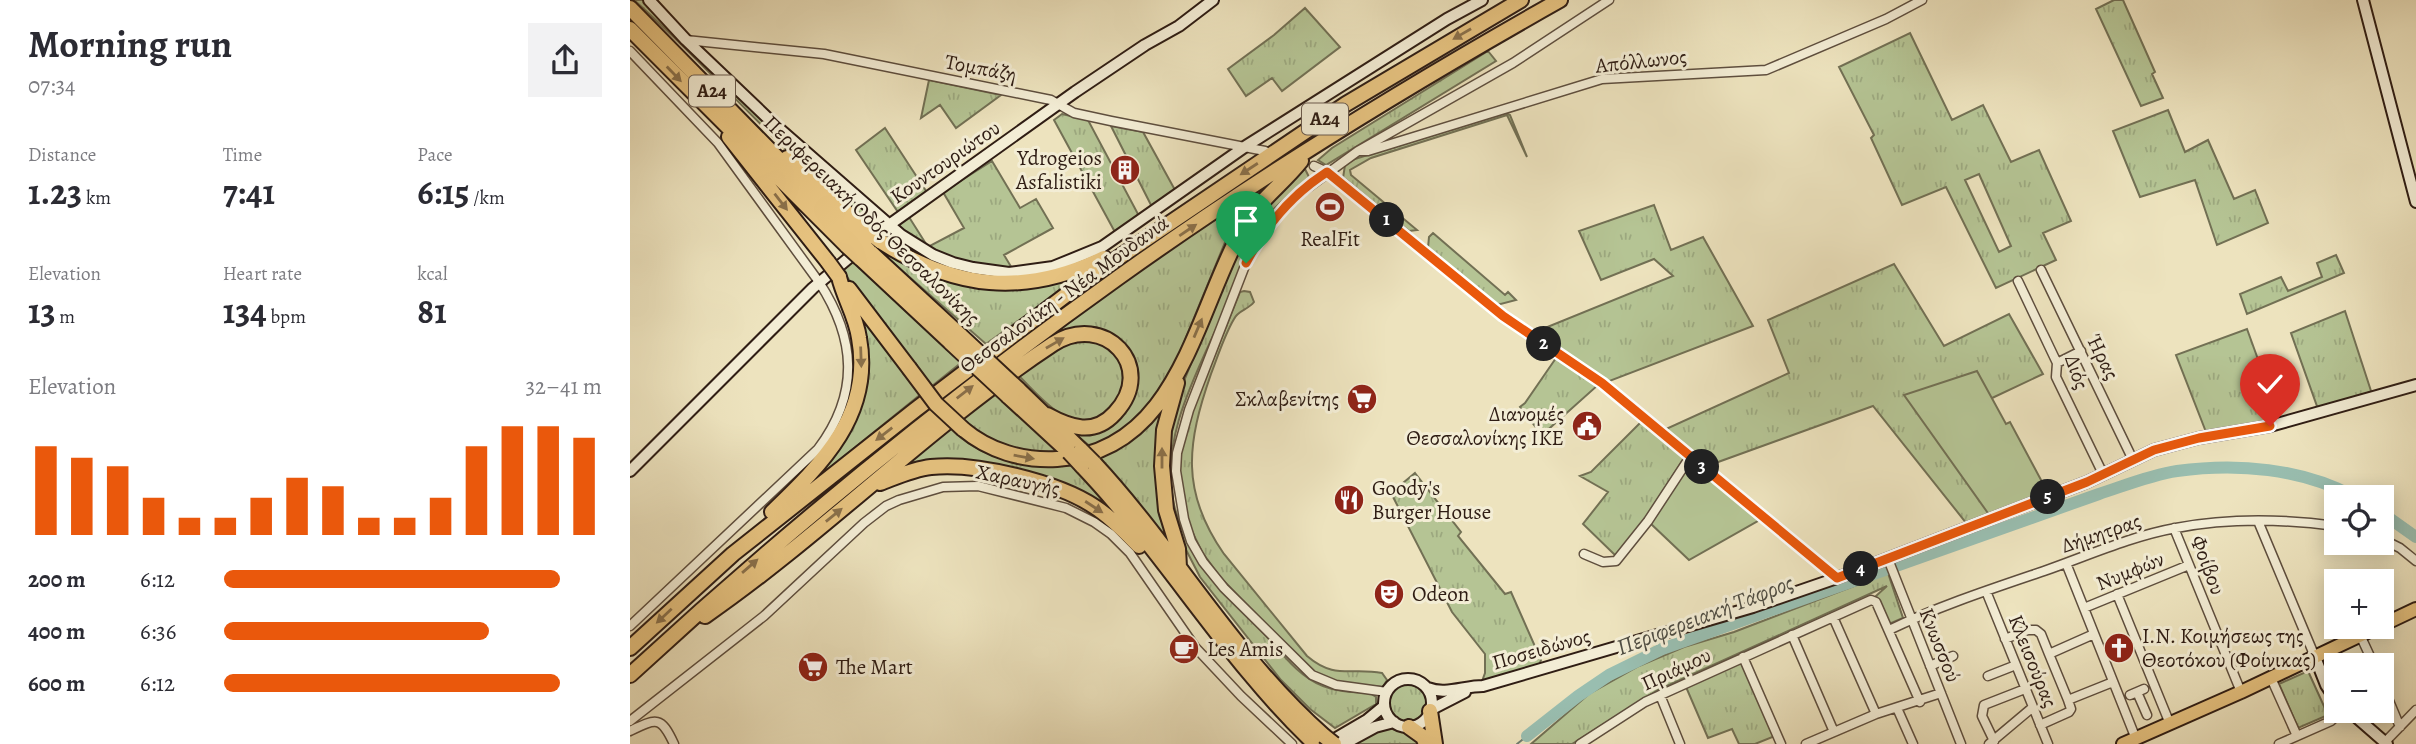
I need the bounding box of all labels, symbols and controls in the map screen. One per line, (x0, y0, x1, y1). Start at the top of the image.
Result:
text: Morning run (28, 18, 232, 70)
button: share (528, 23, 602, 97)
one-way arrow (1452, 28, 1471, 40)
street label: Απόλλωνος (1593, 42, 1688, 80)
street label: Τομπάζη (943, 47, 1019, 89)
one-way arrow (666, 65, 683, 82)
text: 07:34 (28, 70, 75, 101)
road number: Α24 (689, 76, 735, 106)
road number: Α24 (1302, 104, 1348, 134)
street label: Περιφερειακή Οδός Θεσσαλονίκης (758, 109, 986, 331)
street label: Κουντουριώτου (884, 114, 1006, 210)
text: Distance (28, 142, 96, 168)
text: Time (223, 142, 262, 168)
text: Pace (417, 142, 453, 168)
place label: Ydrogeios Asfalistiki (1015, 144, 1102, 196)
building icon: Ydrogeios Asfalistiki (1108, 153, 1142, 187)
one-way arrow (1239, 163, 1259, 176)
text: 1.23 (28, 168, 82, 216)
text: 7:41 (223, 168, 275, 216)
text: 6:15 (417, 168, 469, 216)
text: km (82, 185, 111, 211)
text: /km (469, 185, 505, 211)
sports icon: RealFit (1313, 190, 1347, 224)
pin (1216, 191, 1276, 263)
one-way arrow (774, 192, 789, 210)
icon: arrive (1227, 202, 1265, 240)
pin: 1 (1370, 202, 1404, 238)
text: 1 (1383, 206, 1390, 232)
street label: Θεσσαλονίκη - Νέα Μουδανιά (954, 209, 1174, 379)
one-way arrow (1179, 223, 1197, 237)
place label: RealFit (1300, 225, 1360, 253)
text: Elevation (28, 261, 101, 287)
text: Heart rate (223, 261, 302, 287)
text: kcal (417, 261, 448, 287)
text: 13 (28, 287, 56, 335)
text: 134 (223, 287, 267, 335)
text: 81 (417, 287, 447, 335)
text: m (56, 304, 75, 330)
text: bpm (267, 304, 306, 330)
one-way arrow (1192, 317, 1203, 338)
pin: 2 (1527, 326, 1562, 362)
text: 2 (1539, 330, 1548, 356)
street label: Ήρας (2080, 330, 2126, 384)
one-way arrow (1046, 337, 1065, 350)
one-way arrow (855, 346, 866, 368)
street label: Διός (2058, 351, 2096, 393)
pin (2240, 354, 2300, 426)
icon: check (2251, 365, 2289, 403)
text: Elevation (28, 371, 116, 402)
text: 32–41 m (526, 371, 602, 402)
supermarket icon: Σκλαβενίτης (1345, 382, 1379, 416)
one-way arrow (955, 385, 973, 400)
place label: Σκλαβενίτης (1235, 385, 1339, 413)
place label: Διανομές Θεσσαλονίκης ΙΚΕ (1406, 400, 1564, 452)
public building icon: Διανομές Θεσσαλονίκης ΙΚΕ (1570, 409, 1604, 443)
one-way arrow (875, 427, 893, 441)
one-way arrow (1156, 447, 1168, 469)
pin: 3 (1684, 449, 1720, 484)
one-way arrow (1013, 452, 1035, 463)
text: 3 (1697, 453, 1706, 479)
street label: Χαραυγής (974, 457, 1062, 503)
place label: Goody's Burger House (1372, 474, 1491, 526)
pin: 5 (2030, 480, 2066, 514)
restaurant icon: Goody's Burger House (1332, 483, 1366, 517)
text: 5 (2043, 483, 2052, 509)
map controls (2324, 485, 2394, 723)
button: locate (2324, 485, 2394, 555)
one-way arrow (1085, 500, 1103, 514)
street label: Δήμητρας (2058, 506, 2144, 560)
one-way arrow (825, 508, 843, 523)
street label: Φοίβου (2184, 531, 2232, 599)
street label: Νυμφών (2092, 545, 2169, 597)
pin: 4 (1844, 552, 1878, 586)
text: 4 (1856, 555, 1865, 581)
one-way arrow (741, 559, 758, 574)
text: 200 m (28, 564, 86, 595)
text: 6:12 (140, 564, 175, 595)
water label: Περιφερειακή Τάφρος (1612, 567, 1798, 663)
button: + (2324, 569, 2394, 639)
theatre icon: Odeon (1372, 577, 1406, 611)
place label: Odeon (1412, 580, 1469, 608)
street label: Κνωσσού (1912, 604, 1968, 686)
one-way arrow (656, 607, 673, 623)
street label: Κλεισούρας (2002, 610, 2064, 712)
text: 400 m (28, 616, 85, 647)
text: 6:36 (140, 616, 176, 647)
street label: Ποσειδώνος (1489, 622, 1593, 676)
place label: Ι.Ν. Κοιμήσεως της Θεοτόκου (Φοίνικας) (2142, 622, 2316, 674)
church icon: Ι.Ν. Κοιμήσεως της Θεοτόκου (Φοίνικας) (2102, 631, 2136, 665)
cafe icon: Les Amis (1167, 632, 1201, 666)
place label: Les Amis (1207, 635, 1283, 663)
street label: Πριάμου (1637, 641, 1715, 697)
supermarket icon: The Mart (796, 650, 830, 684)
place label: The Mart (836, 653, 913, 681)
button: − (2324, 653, 2394, 723)
text: 600 m (28, 668, 85, 699)
text: 6:12 (140, 668, 175, 699)

